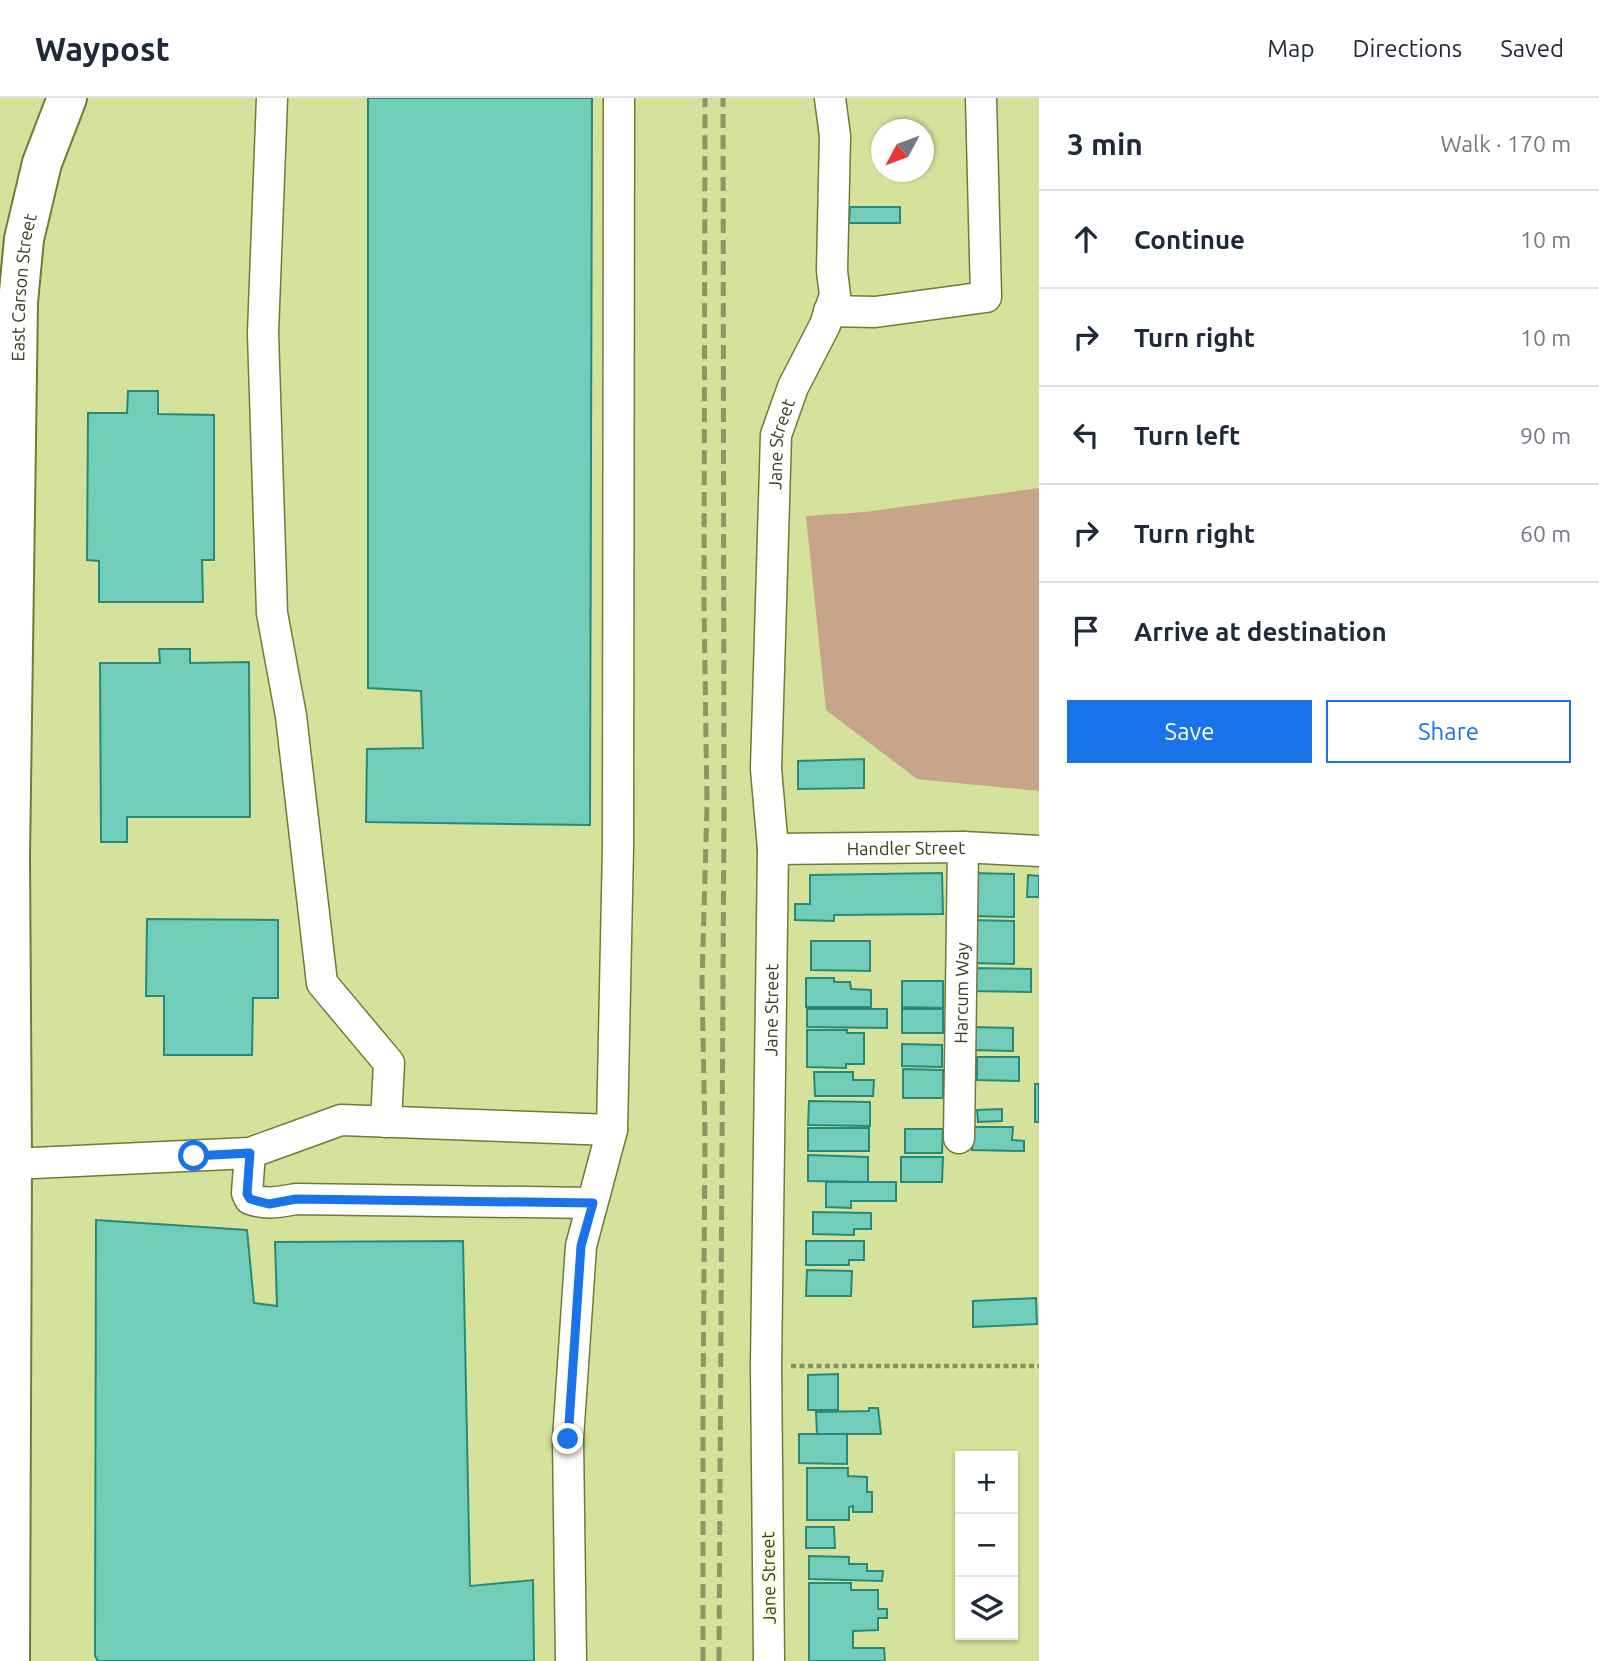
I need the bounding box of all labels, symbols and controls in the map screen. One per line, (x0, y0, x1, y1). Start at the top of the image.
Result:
text: Waypost (35, 30, 170, 67)
text: Map (1267, 35, 1314, 62)
text: Directions (1352, 35, 1462, 62)
text: Saved (1500, 35, 1564, 62)
north arrow (871, 119, 934, 182)
text: 3 min (1067, 127, 1143, 161)
text: Walk · 170 m (1440, 131, 1571, 156)
street label: East Carson Street (7, 211, 40, 361)
icon: ahead (1067, 220, 1105, 258)
text: Continue (1134, 225, 1245, 254)
text: 10 m (1520, 227, 1571, 252)
icon: right (1067, 318, 1105, 356)
text: Turn right (1134, 323, 1255, 352)
text: 10 m (1520, 325, 1571, 350)
street label: Jane Street (764, 396, 798, 490)
icon: left (1067, 416, 1105, 454)
text: Turn left (1134, 421, 1240, 450)
text: 90 m (1520, 423, 1571, 448)
icon: right (1067, 514, 1105, 552)
text: Turn right (1134, 519, 1255, 548)
text: 60 m (1520, 521, 1571, 546)
icon: arrive (1067, 612, 1105, 650)
text: Arrive at destination (1134, 617, 1387, 646)
button: Save (1067, 700, 1312, 763)
button: Share (1326, 700, 1571, 763)
street label: Handler Street (847, 837, 965, 858)
street label: Harcum Way (950, 942, 972, 1044)
street label: Jane Street (760, 964, 781, 1057)
route start (178, 1140, 209, 1171)
route end (552, 1423, 583, 1454)
map controls (955, 1451, 1018, 1640)
button: + (955, 1451, 1018, 1514)
button: − (955, 1514, 1018, 1577)
street label: Jane Street (757, 1531, 779, 1625)
button: layers (955, 1577, 1018, 1640)

